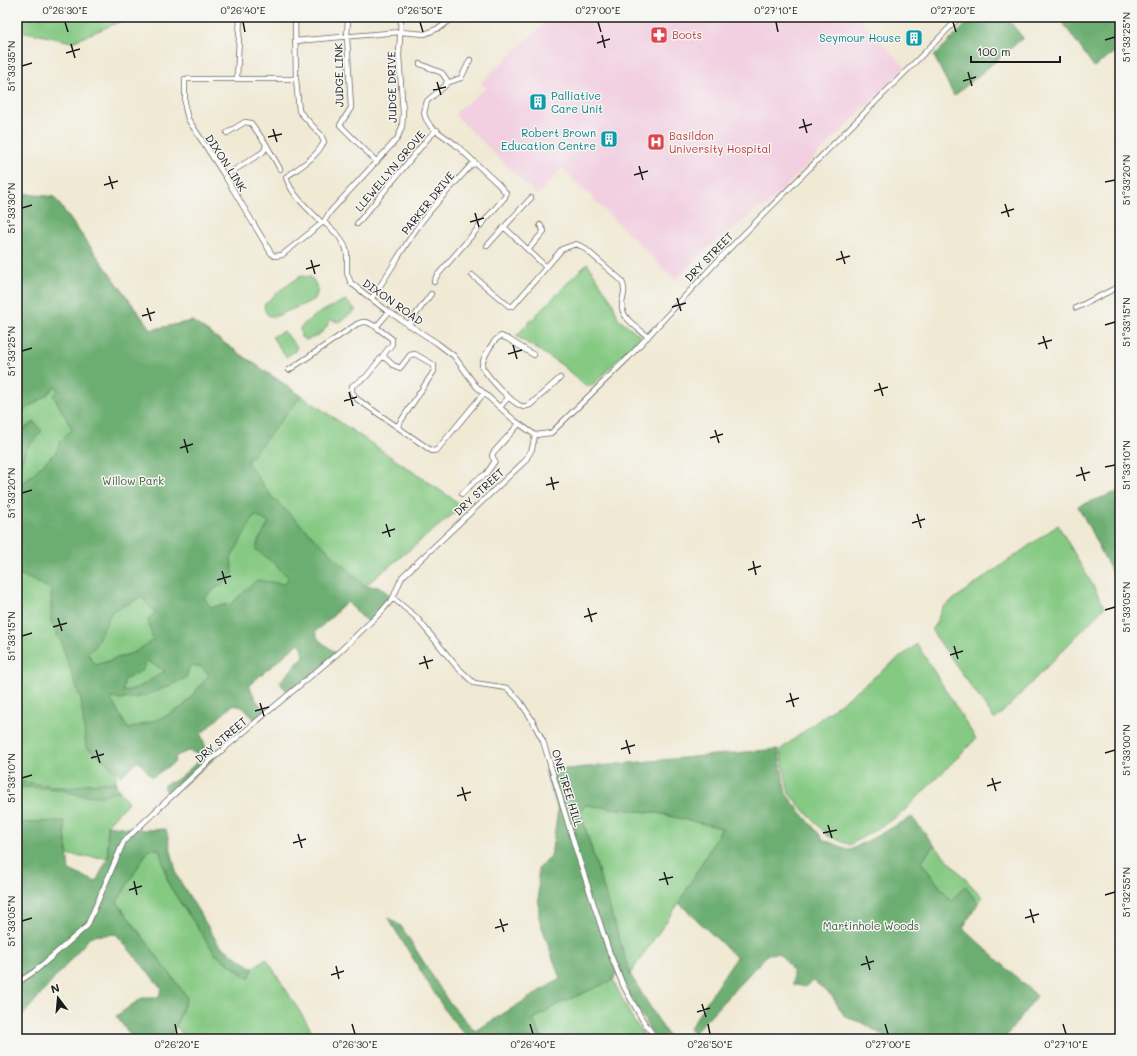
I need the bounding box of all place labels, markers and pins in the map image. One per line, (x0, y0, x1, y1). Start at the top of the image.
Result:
pharmacy icon: Boots (649, 25, 669, 45)
place label: Boots (672, 27, 702, 42)
building icon: Seymour House (904, 28, 924, 48)
place label: Seymour House (819, 30, 901, 45)
place label: Palliative Care Unit (551, 88, 603, 116)
building icon: Palliative Care Unit (528, 92, 548, 112)
place label: Robert Brown Education Centre (501, 125, 596, 153)
place label: Basildon University Hospital (669, 128, 771, 156)
building icon: Robert Brown Education Centre (599, 129, 619, 149)
hospital icon: Basildon University Hospital (646, 132, 666, 152)

